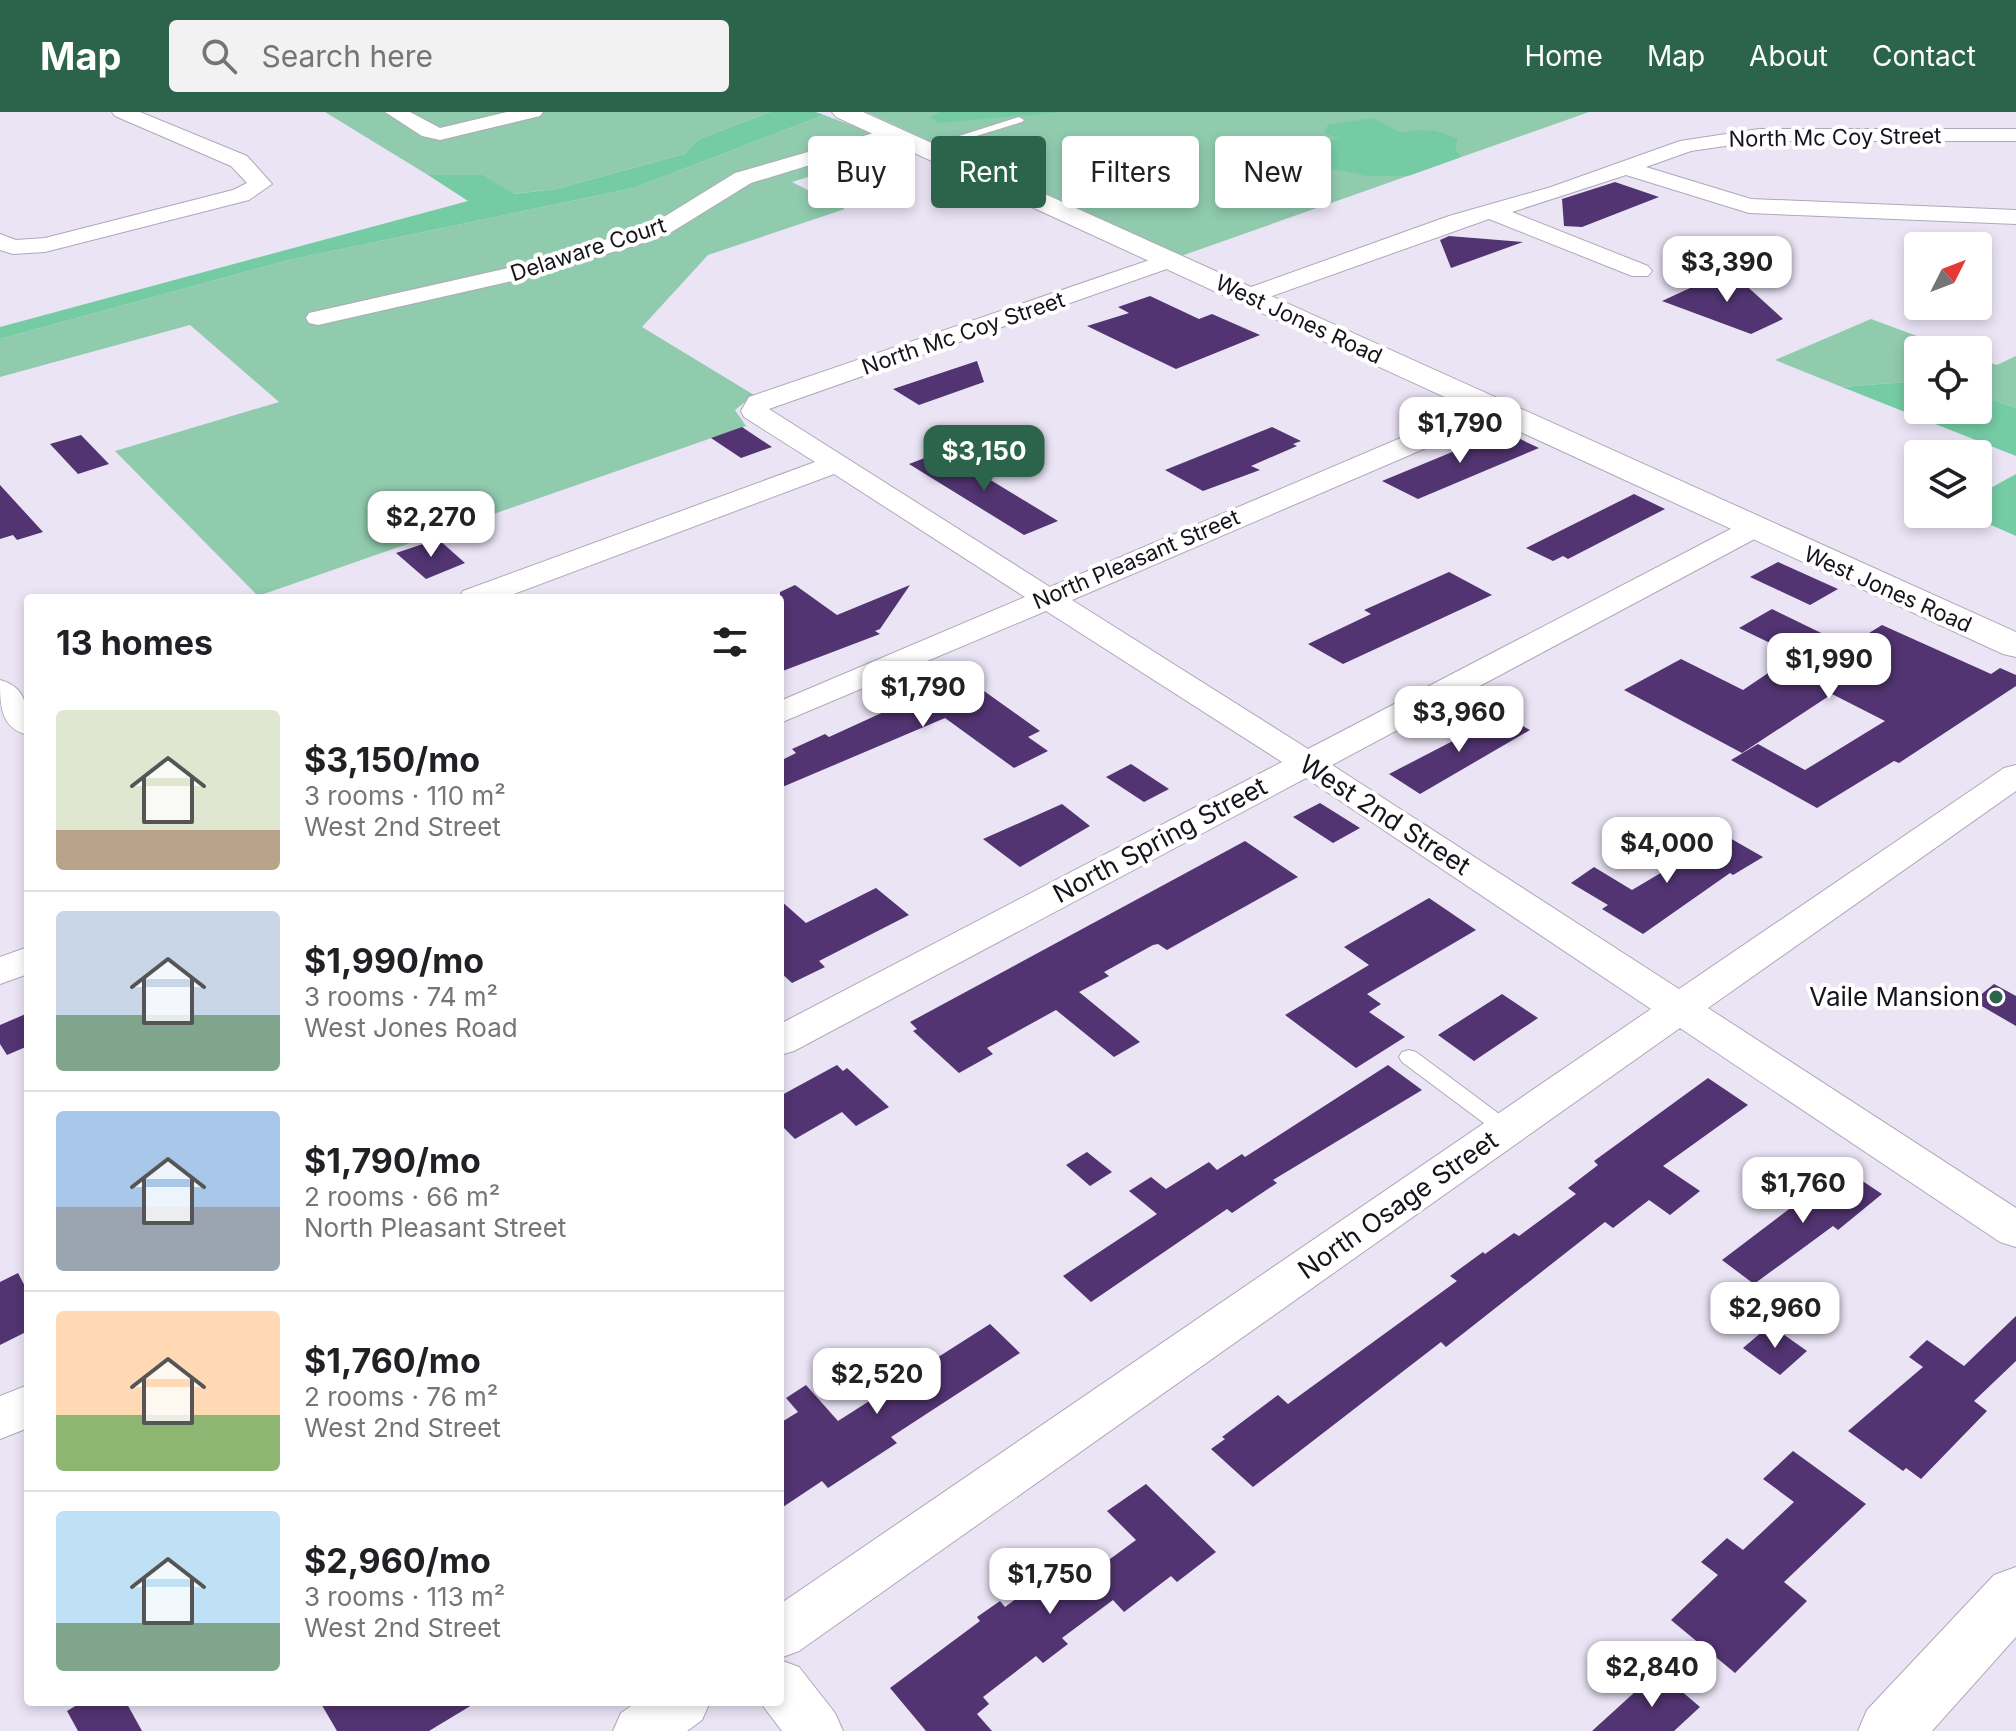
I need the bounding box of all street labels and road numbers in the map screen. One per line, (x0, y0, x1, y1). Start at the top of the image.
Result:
street label: North Mc Coy Street (1728, 122, 1942, 152)
street label: Delaware Court (507, 212, 669, 286)
street label: West Jones Road (1212, 269, 1386, 369)
street label: North Mc Coy Street (858, 286, 1068, 380)
street label: North Pleasant Street (1029, 504, 1243, 614)
street label: West Jones Road (1800, 540, 1976, 638)
street label: West 2nd Street (1294, 748, 1476, 881)
street label: North Spring Street (1048, 770, 1272, 909)
street label: North Osage Street (1292, 1124, 1503, 1285)

